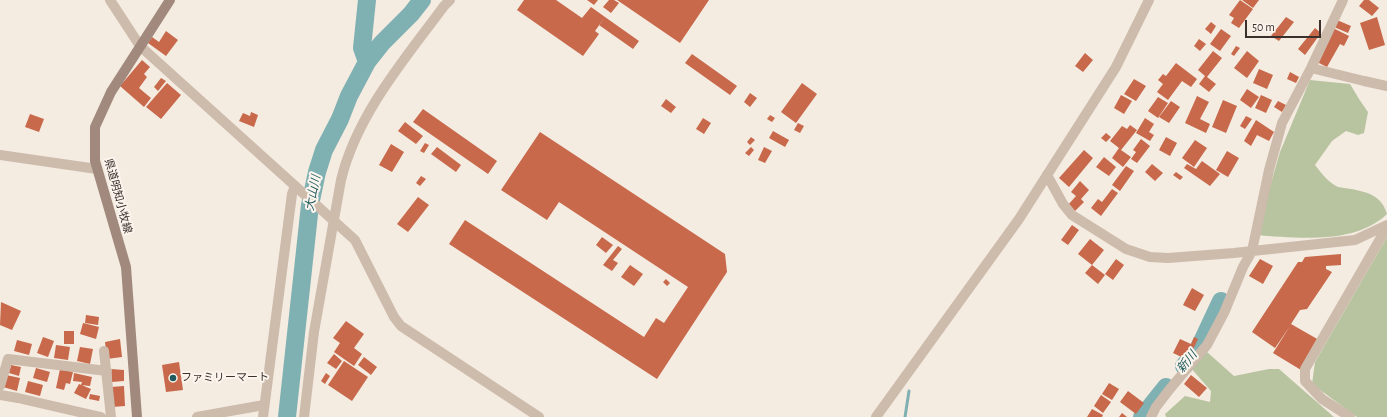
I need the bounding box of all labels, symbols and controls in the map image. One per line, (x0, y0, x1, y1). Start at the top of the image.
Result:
scale bar (1247, 12, 1323, 38)
text: 50 m (1252, 21, 1275, 33)
street label: 県道明知小牧線 (102, 157, 134, 235)
water label: 大山川 (302, 174, 324, 212)
water label: 新川 (1174, 348, 1200, 376)
place label: ファミリーマート (181, 371, 269, 385)
marker: ファミリーマート (168, 373, 178, 383)

